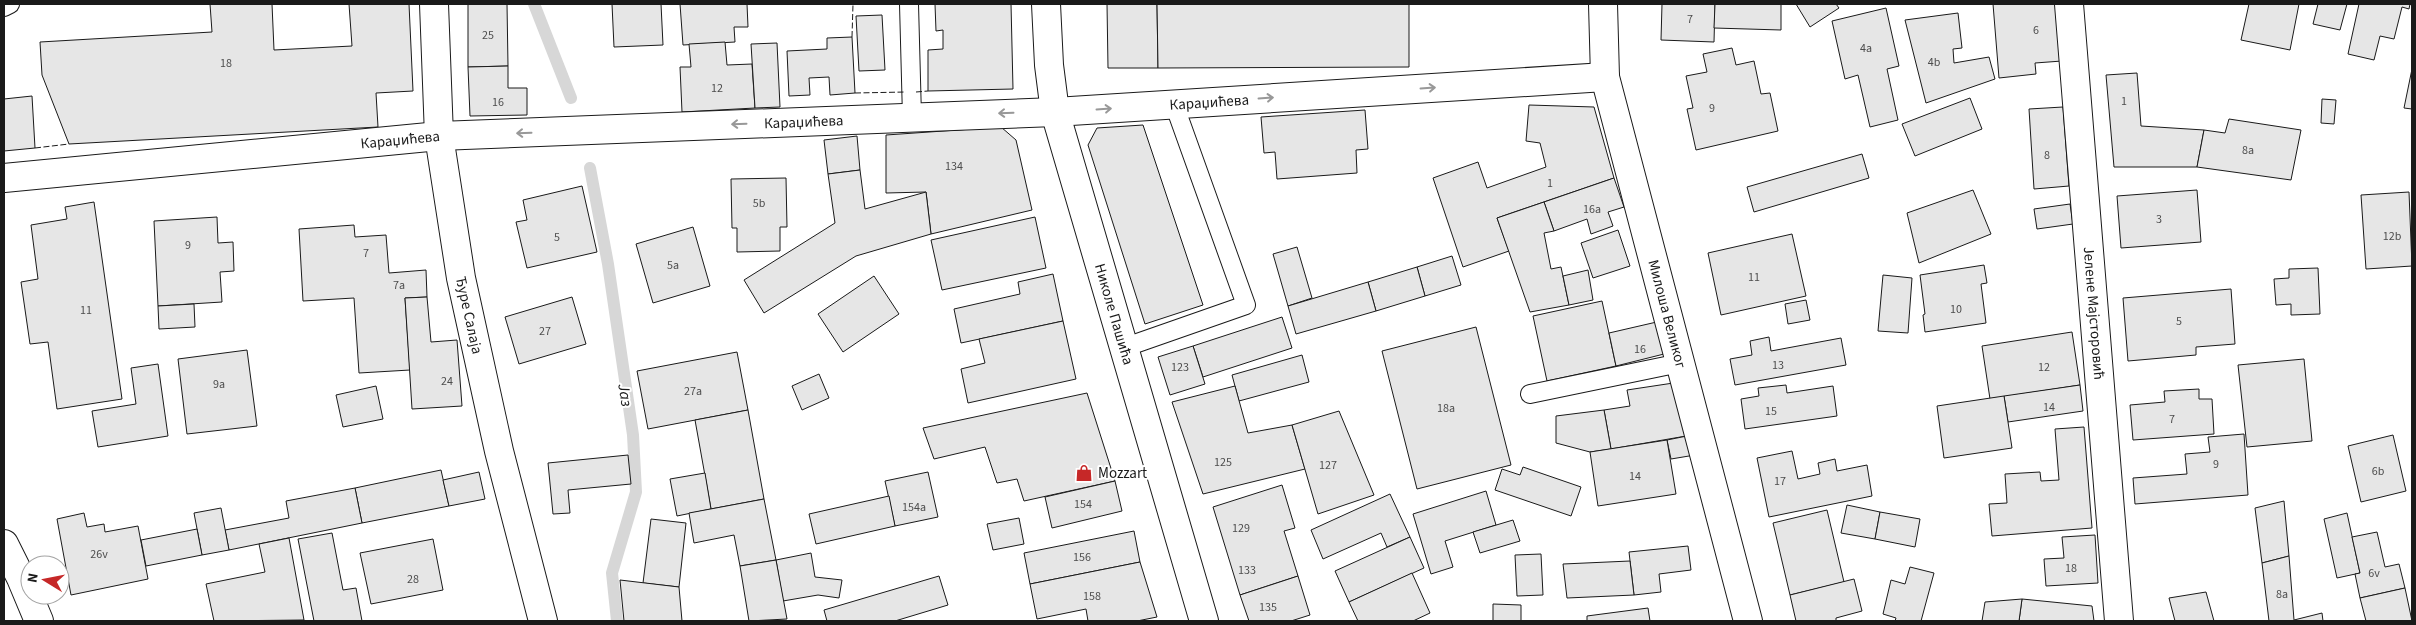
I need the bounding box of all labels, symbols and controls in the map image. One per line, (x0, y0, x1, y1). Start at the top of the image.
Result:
house number: 7 (1687, 11, 1693, 28)
house number: 6 (2033, 22, 2039, 39)
house number: 25 (482, 27, 494, 44)
house number: 4a (1860, 40, 1872, 57)
house number: 4b (1928, 54, 1941, 71)
house number: 18 (220, 55, 232, 72)
house number: 12 (711, 80, 723, 97)
one-way arrow (1420, 83, 1436, 93)
street label: Караџићева (1169, 90, 1250, 116)
house number: 1 (2121, 93, 2127, 110)
house number: 16 (492, 94, 504, 111)
one-way arrow (1258, 94, 1274, 103)
house number: 9 (1709, 100, 1715, 117)
one-way arrow (1096, 104, 1112, 113)
one-way arrow (999, 108, 1015, 117)
street label: Караџићева (764, 110, 844, 134)
one-way arrow (731, 119, 747, 128)
street label: Караџићева (360, 126, 441, 155)
one-way arrow (516, 128, 532, 137)
house number: 8a (2242, 142, 2254, 159)
house number: 8 (2044, 147, 2050, 164)
house number: 134 (945, 158, 963, 175)
house number: 1 (1547, 175, 1553, 192)
house number: 5b (753, 195, 766, 212)
house number: 16a (1583, 201, 1601, 218)
house number: 3 (2156, 211, 2162, 228)
house number: 12b (2383, 228, 2402, 245)
house number: 5 (554, 229, 560, 246)
house number: 9 (185, 237, 191, 254)
house number: 7 (363, 245, 369, 262)
street label: Јелене Мајсторовић (2078, 246, 2109, 380)
house number: 5a (667, 257, 679, 274)
street label: Милоша Великог (1642, 257, 1691, 371)
street label: Николе Пашића (1089, 261, 1138, 367)
house number: 11 (1748, 269, 1760, 286)
street label: Ђуре Салаја (450, 275, 487, 356)
house number: 7a (393, 277, 405, 294)
house number: 10 (1950, 301, 1962, 318)
house number: 11 (80, 302, 92, 319)
house number: 5 (2176, 313, 2182, 330)
house number: 27 (539, 323, 551, 340)
house number: 16 (1634, 341, 1646, 358)
house number: 13 (1772, 357, 1784, 374)
house number: 123 (1171, 359, 1189, 376)
house number: 12 (2038, 359, 2050, 376)
house number: 24 (441, 373, 453, 390)
house number: 9a (213, 376, 225, 393)
water label: Јаз (612, 381, 638, 408)
house number: 27a (684, 383, 702, 400)
house number: 14 (2043, 399, 2055, 416)
house number: 18a (1437, 400, 1455, 417)
house number: 15 (1765, 403, 1777, 420)
house number: 7 (2169, 411, 2175, 428)
house number: 125 (1214, 454, 1232, 471)
house number: 9 (2213, 456, 2219, 473)
house number: 127 (1319, 457, 1337, 474)
shop icon: Mozzart (1074, 463, 1094, 483)
place label: Mozzart (1098, 463, 1147, 484)
house number: 6b (2372, 463, 2385, 480)
house number: 14 (1629, 468, 1641, 485)
house number: 17 (1774, 473, 1786, 490)
house number: 154 (1074, 496, 1092, 513)
house number: 154a (902, 499, 926, 516)
house number: 129 (1232, 520, 1250, 537)
house number: 26v (90, 546, 108, 563)
house number: 156 (1073, 549, 1091, 566)
north arrow (20, 555, 70, 605)
house number: 18 (2065, 560, 2077, 577)
house number: 133 (1238, 562, 1256, 579)
house number: 6v (2368, 565, 2380, 582)
house number: 28 (407, 571, 419, 588)
text: N (23, 572, 44, 584)
house number: 8a (2276, 586, 2288, 603)
house number: 158 (1083, 588, 1101, 605)
house number: 135 (1259, 599, 1277, 616)

